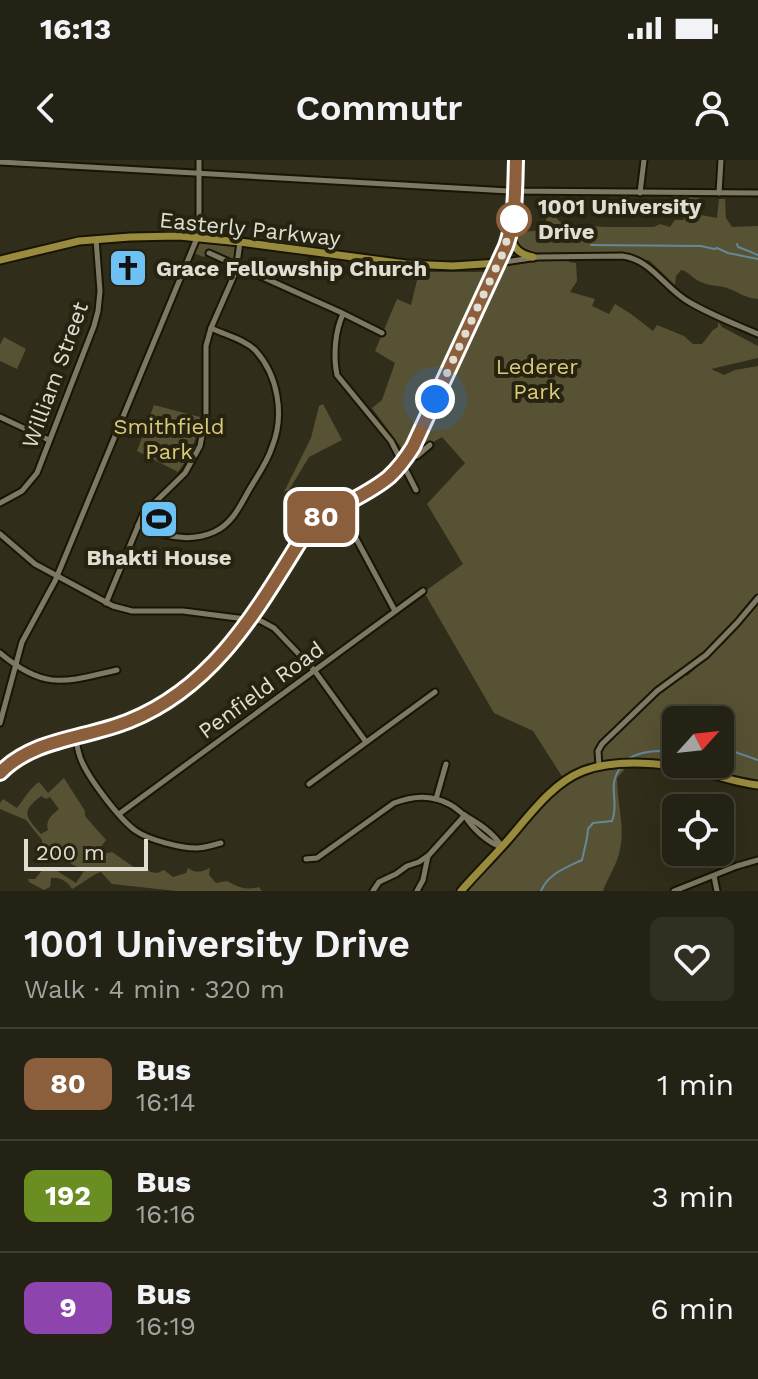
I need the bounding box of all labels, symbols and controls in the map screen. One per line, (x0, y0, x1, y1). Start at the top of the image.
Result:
text: 16:13 (40, 11, 111, 46)
icon: back (24, 86, 68, 130)
icon: person (690, 86, 734, 130)
text: Commutr (295, 87, 463, 129)
place label: 1001 University Drive (538, 194, 702, 244)
marker: 1001 University Drive (497, 202, 531, 236)
street label: Easterly Parkway (158, 207, 342, 251)
church icon: Grace Fellowship Church (107, 247, 149, 289)
place label: Grace Fellowship Church (156, 256, 427, 281)
street label: William Street (17, 299, 93, 451)
park label: Lederer Park (496, 354, 578, 404)
your location (415, 379, 455, 419)
park label: Smithfield Park (113, 414, 225, 464)
line badge: 80 (285, 491, 357, 543)
sports icon: Bhakti House (138, 498, 180, 540)
text: 80 (303, 500, 339, 533)
place label: Bhakti House (87, 545, 231, 570)
street label: Penfield Road (194, 636, 328, 744)
north arrow (662, 706, 734, 778)
map controls (662, 706, 734, 866)
button: locate (662, 794, 734, 866)
scale bar (24, 835, 148, 871)
text: 200 m (36, 840, 105, 865)
button: heart (650, 917, 734, 1001)
text: 1001 University Drive (24, 922, 410, 966)
text: Walk · 4 min · 320 m (24, 974, 285, 1004)
text: Bus (136, 1052, 191, 1087)
text: 80 (50, 1067, 86, 1100)
text: 1 min (657, 1067, 734, 1102)
text: 16:14 (136, 1087, 196, 1117)
text: Bus (136, 1164, 191, 1199)
text: 192 (45, 1179, 91, 1212)
text: 3 min (651, 1179, 734, 1214)
text: 16:16 (136, 1199, 196, 1229)
text: Bus (136, 1276, 191, 1311)
text: 9 (59, 1291, 77, 1324)
text: 6 min (650, 1291, 734, 1326)
text: 16:19 (136, 1311, 196, 1341)

